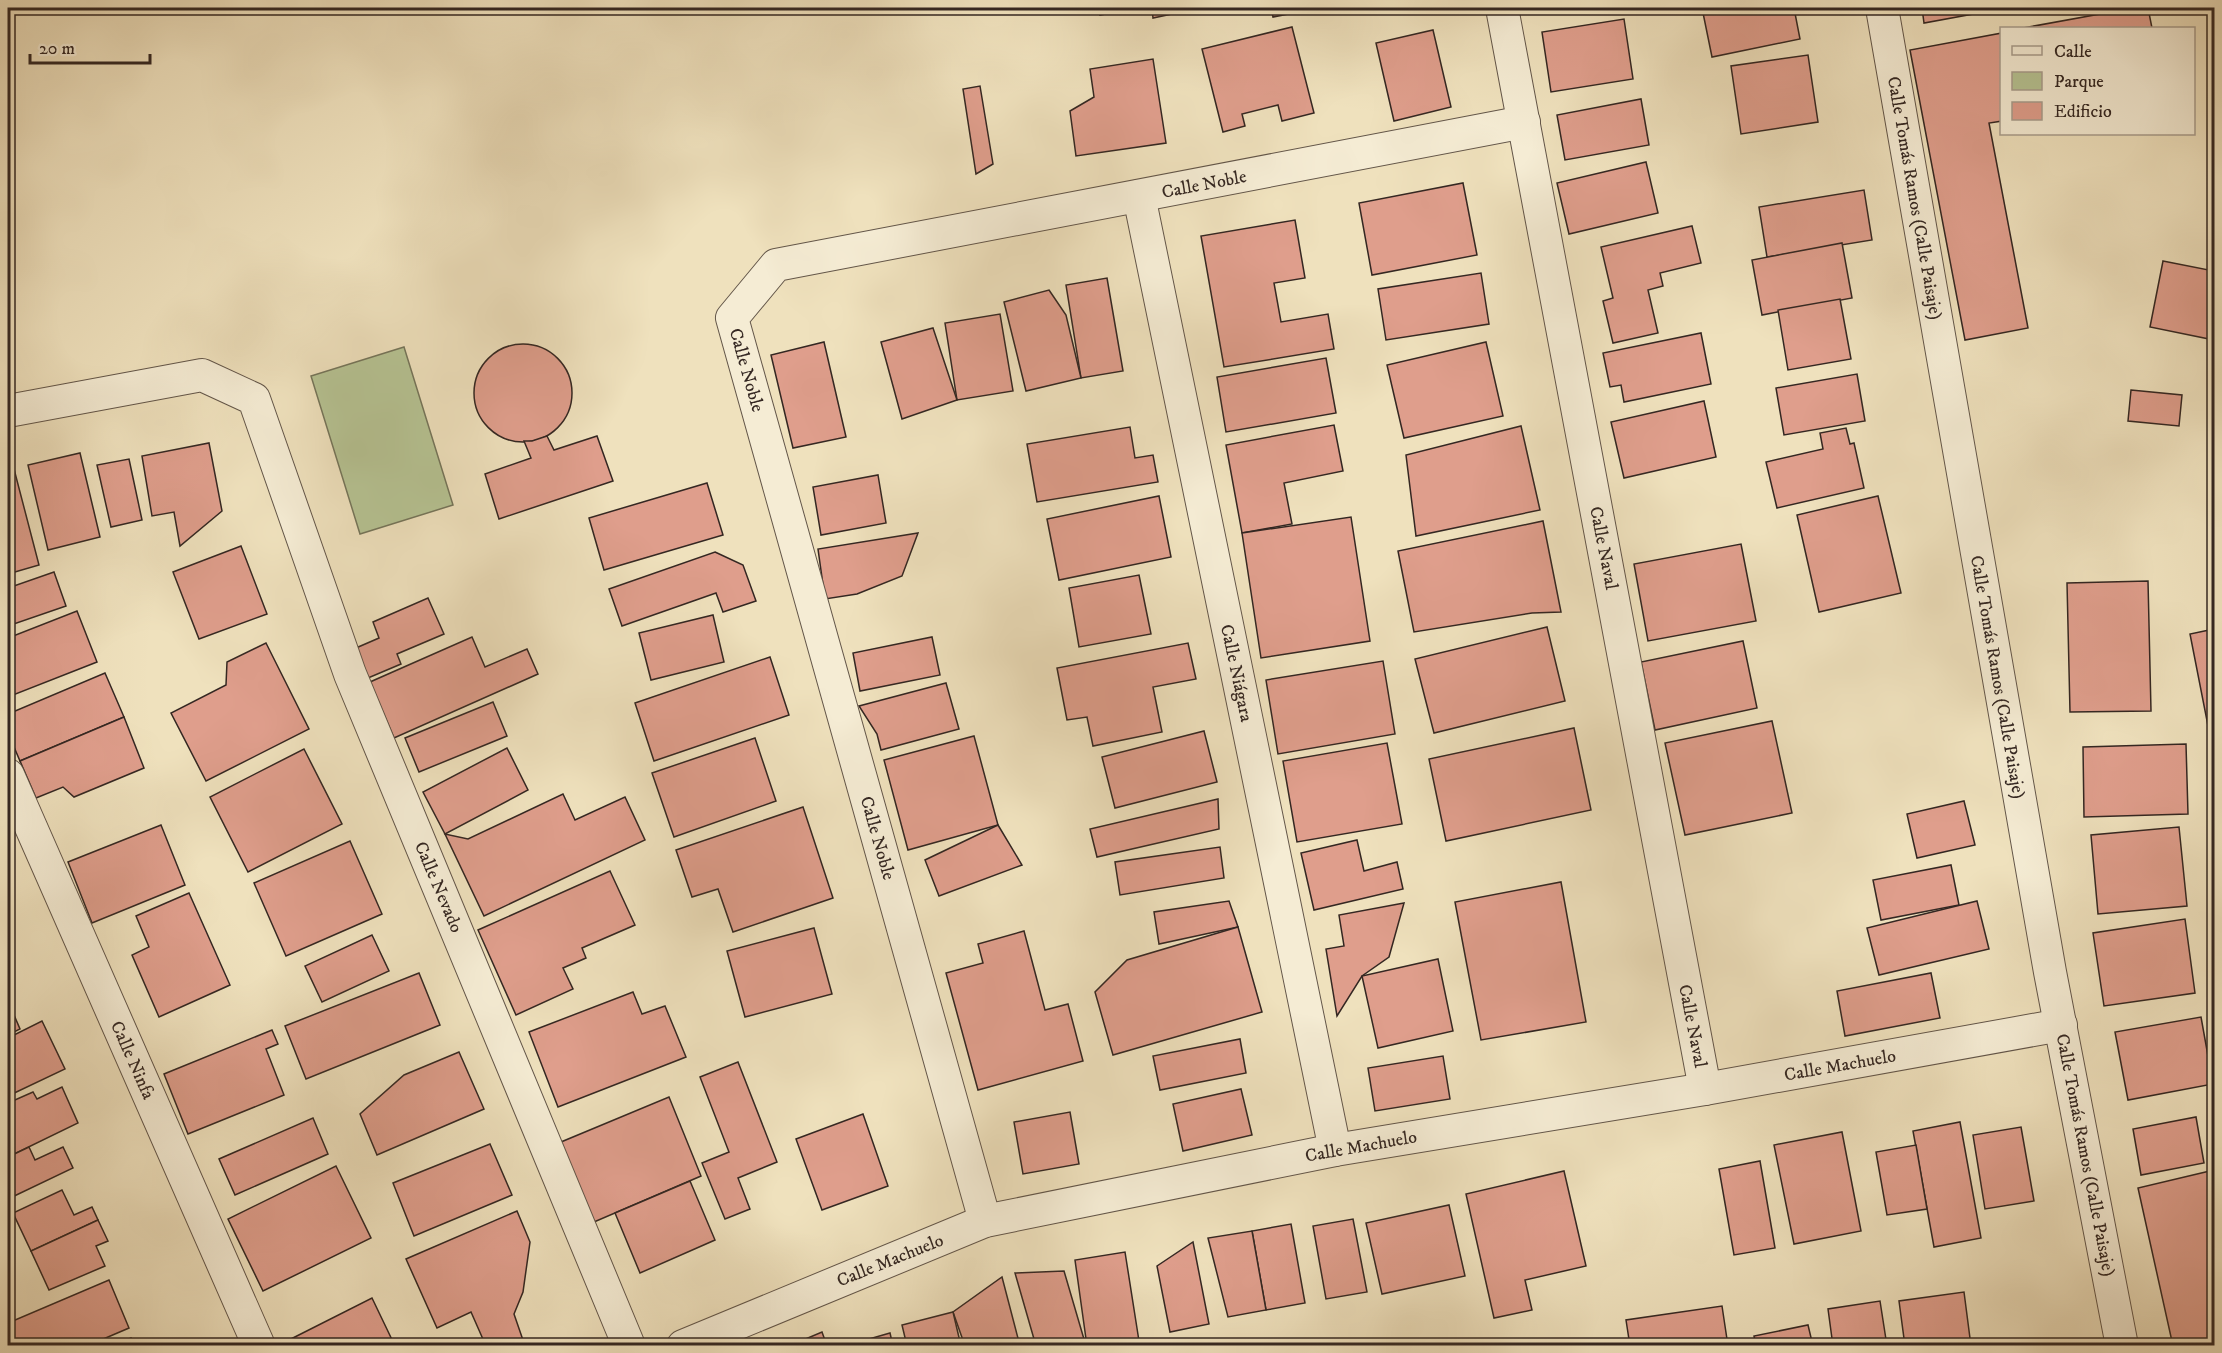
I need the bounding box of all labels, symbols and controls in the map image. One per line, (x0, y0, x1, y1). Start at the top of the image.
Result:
scale bar (30, 27, 150, 65)
legend (2000, 27, 2195, 135)
text: 20 m (39, 38, 75, 60)
text: Calle (2054, 41, 2092, 63)
text: Parque (2054, 71, 2104, 93)
street label: Calle Tomás Ramos (Calle Paisaje) (1882, 75, 1946, 322)
text: Edificio (2054, 101, 2112, 123)
street label: Calle Noble (1160, 166, 1248, 204)
street label: Calle Noble (724, 326, 768, 415)
street label: Calle Naval (1584, 505, 1622, 592)
street label: Calle Tomás Ramos (Calle Paisaje) (1965, 554, 2029, 801)
street label: Calle Niágara (1215, 622, 1257, 724)
street label: Calle Noble (855, 794, 899, 883)
street label: Calle Nevado (409, 839, 467, 937)
street label: Calle Naval (1673, 983, 1711, 1070)
street label: Calle Ninfa (105, 1018, 159, 1103)
street label: Calle Tomás Ramos (Calle Paisaje) (2051, 1032, 2119, 1278)
street label: Calle Machuelo (1783, 1045, 1898, 1087)
street label: Calle Machuelo (1304, 1126, 1419, 1168)
street label: Calle Machuelo (834, 1229, 947, 1292)

